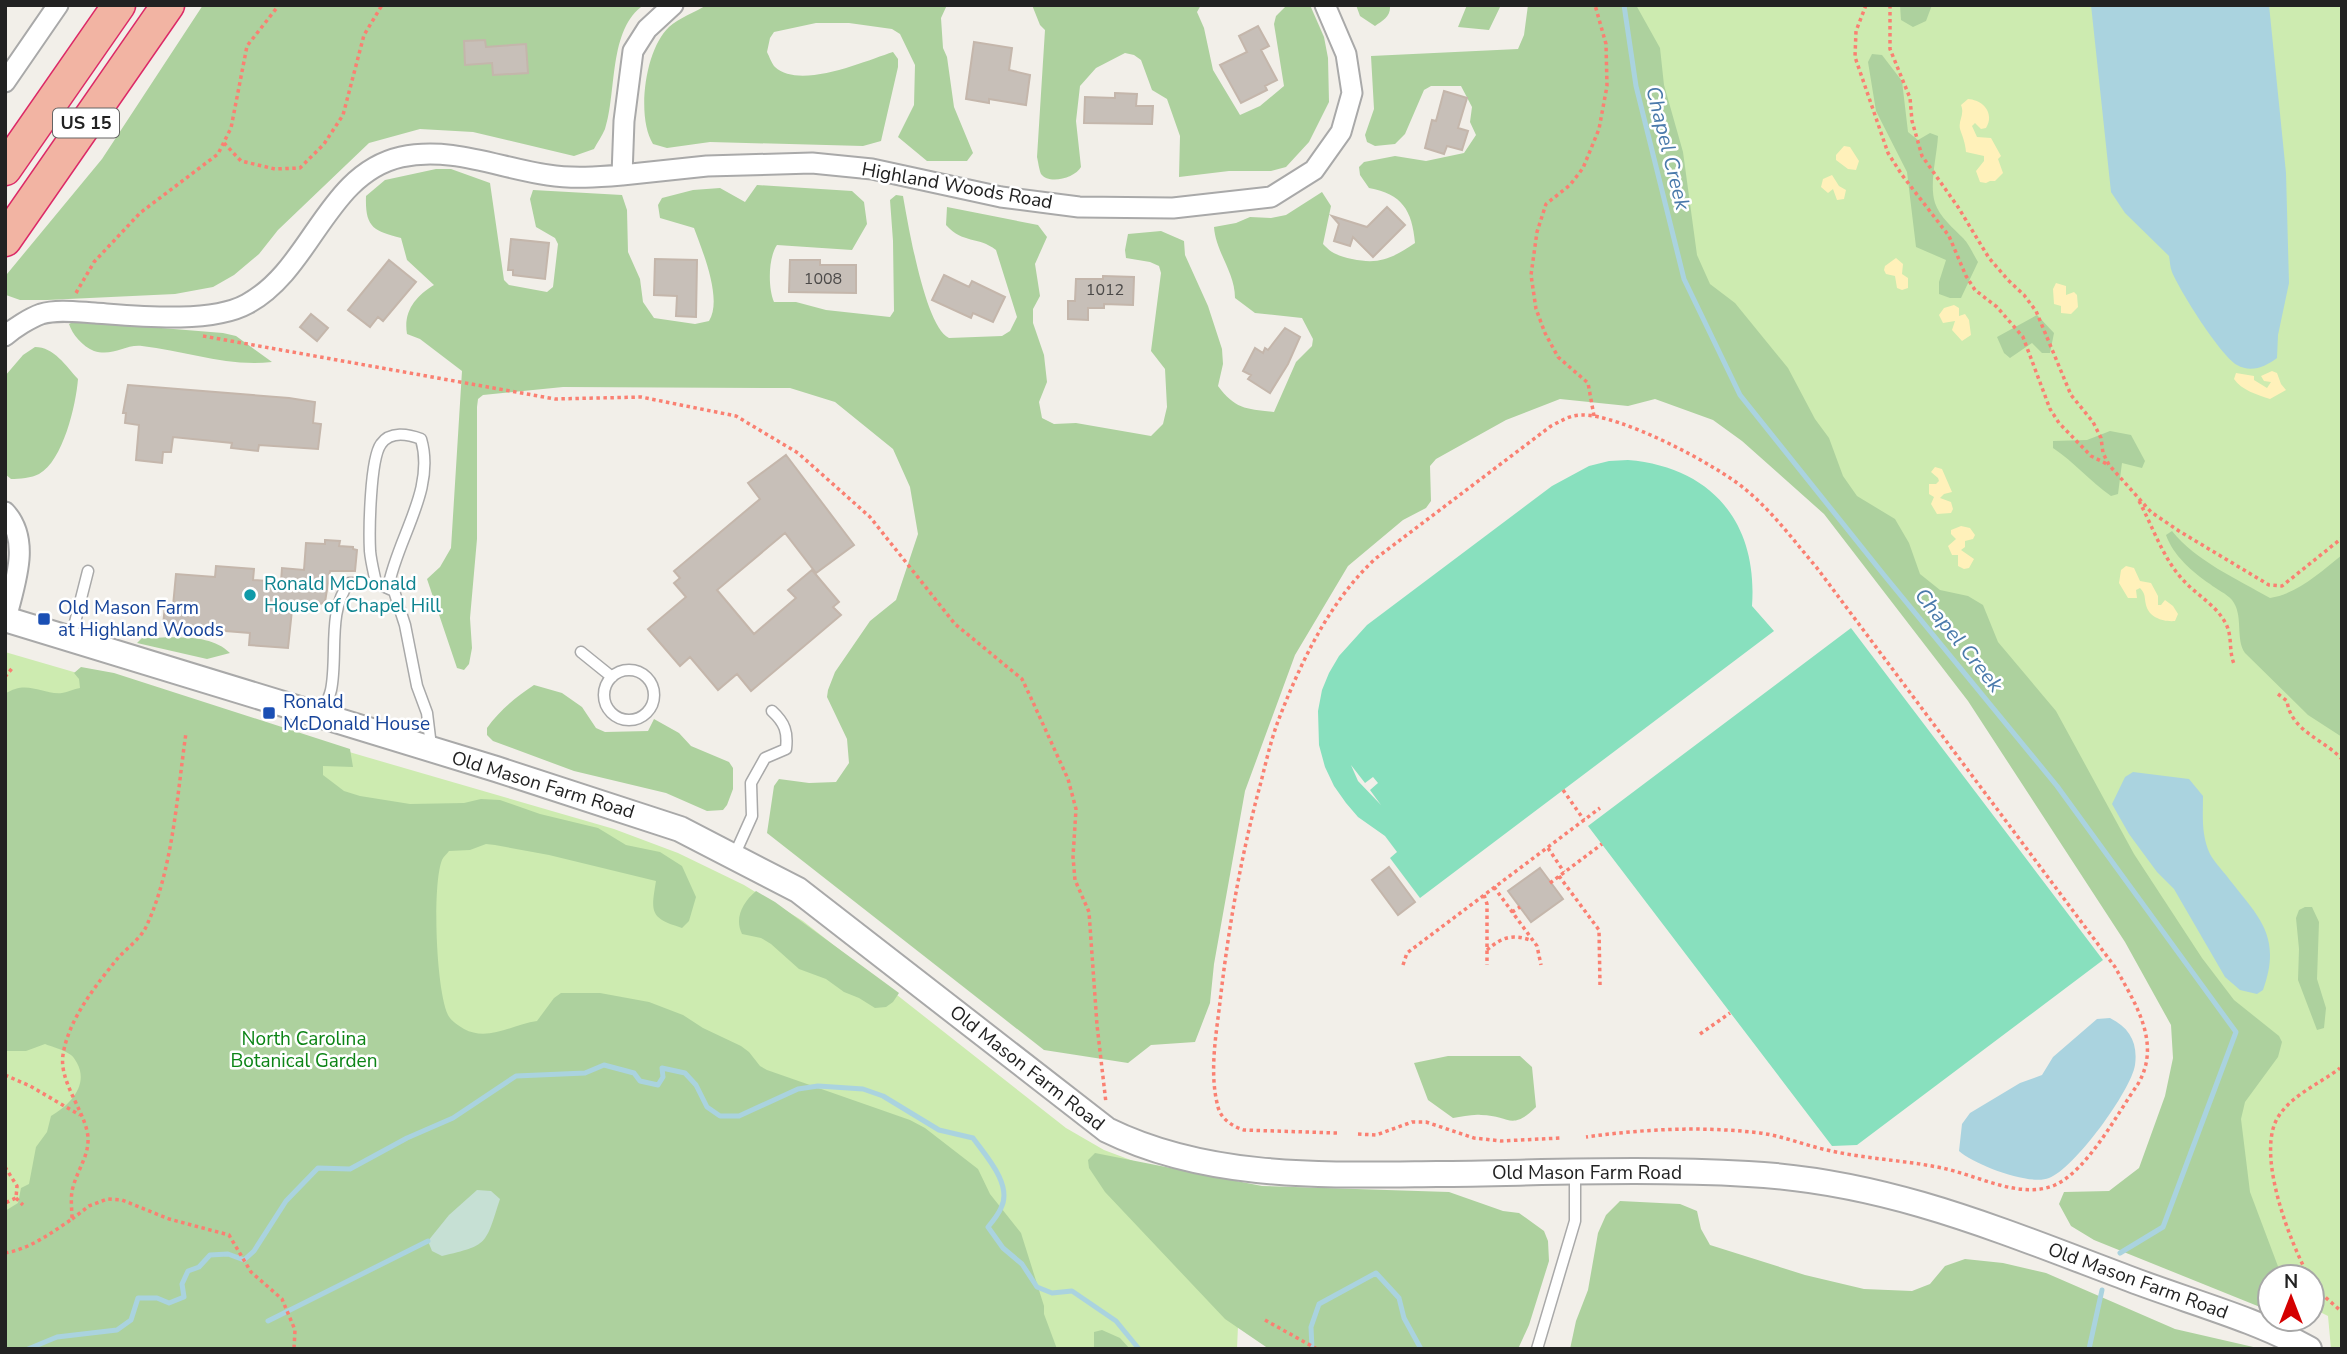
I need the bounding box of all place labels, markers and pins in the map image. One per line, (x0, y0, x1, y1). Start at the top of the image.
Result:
place label: Ronald McDonald House of Chapel Hill (264, 571, 441, 619)
marker: Ronald McDonald House of Chapel Hill (242, 587, 258, 603)
place label: Old Mason Farm at Highland Woods (58, 595, 224, 643)
marker: Old Mason Farm at Highland Woods (36, 611, 52, 627)
place label: Ronald McDonald House (283, 689, 430, 737)
marker: Ronald McDonald House (261, 705, 277, 721)

